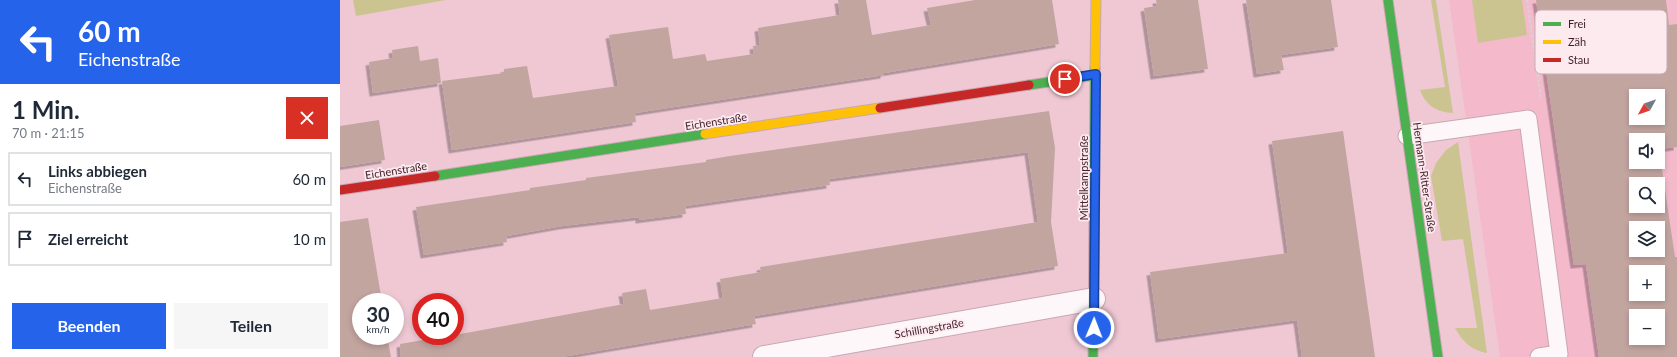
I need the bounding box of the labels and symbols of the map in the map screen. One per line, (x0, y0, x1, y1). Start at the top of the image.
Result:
legend (1535, 10, 1667, 74)
text: Frei (1568, 17, 1586, 30)
text: Zäh (1568, 35, 1586, 48)
text: Stau (1568, 53, 1589, 66)
pin (1048, 62, 1082, 96)
north arrow (1629, 89, 1665, 125)
street label: Eichenstraße (684, 110, 748, 132)
street label: Hermann-Ritter-Straße (1411, 121, 1439, 233)
street label: Mittelkampstraße (1077, 135, 1090, 221)
street label: Eichenstraße (364, 159, 428, 181)
speed limit sign: 40 (412, 293, 464, 345)
position arrow (1073, 307, 1115, 349)
street label: Schillingstraße (893, 315, 965, 340)

